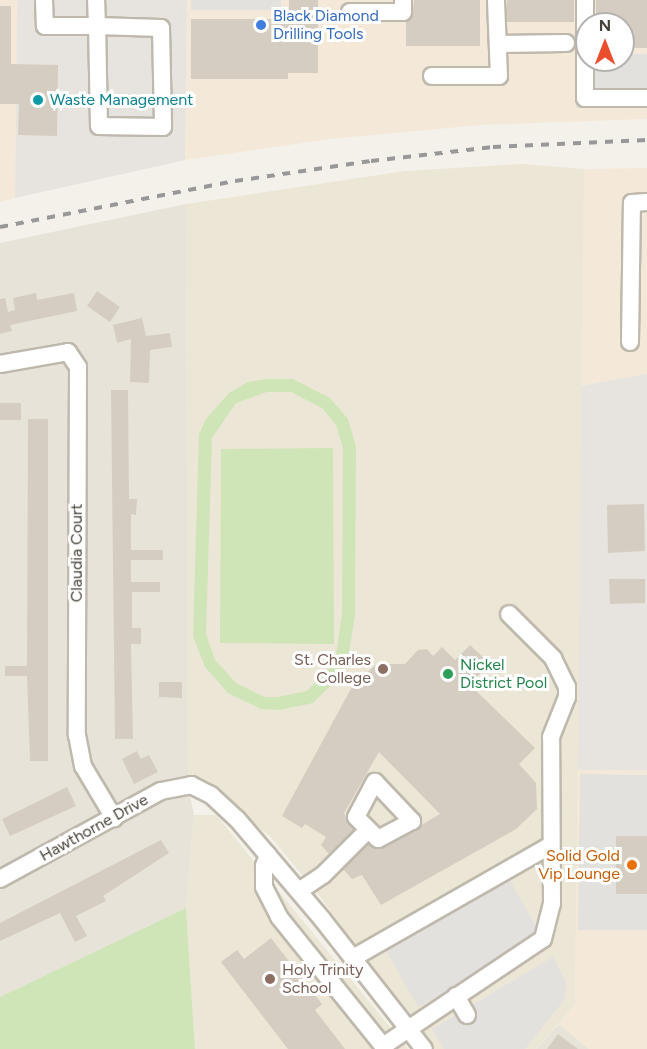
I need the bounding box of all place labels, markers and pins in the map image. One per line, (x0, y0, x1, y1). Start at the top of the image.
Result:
place label: Black Diamond Drilling Tools (273, 6, 379, 44)
marker: Black Diamond Drilling Tools (254, 18, 268, 32)
place label: Waste Management (50, 90, 193, 110)
marker: Waste Management (31, 93, 45, 107)
place label: St. Charles College (294, 650, 371, 688)
place label: Nickel District Pool (460, 655, 547, 693)
marker: St. Charles College (376, 662, 390, 676)
marker: Nickel District Pool (441, 667, 455, 681)
place label: Solid Gold Vip Lounge (538, 846, 620, 884)
marker: Solid Gold Vip Lounge (625, 858, 639, 872)
place label: Holy Trinity School (282, 960, 363, 998)
marker: Holy Trinity School (263, 972, 277, 986)

